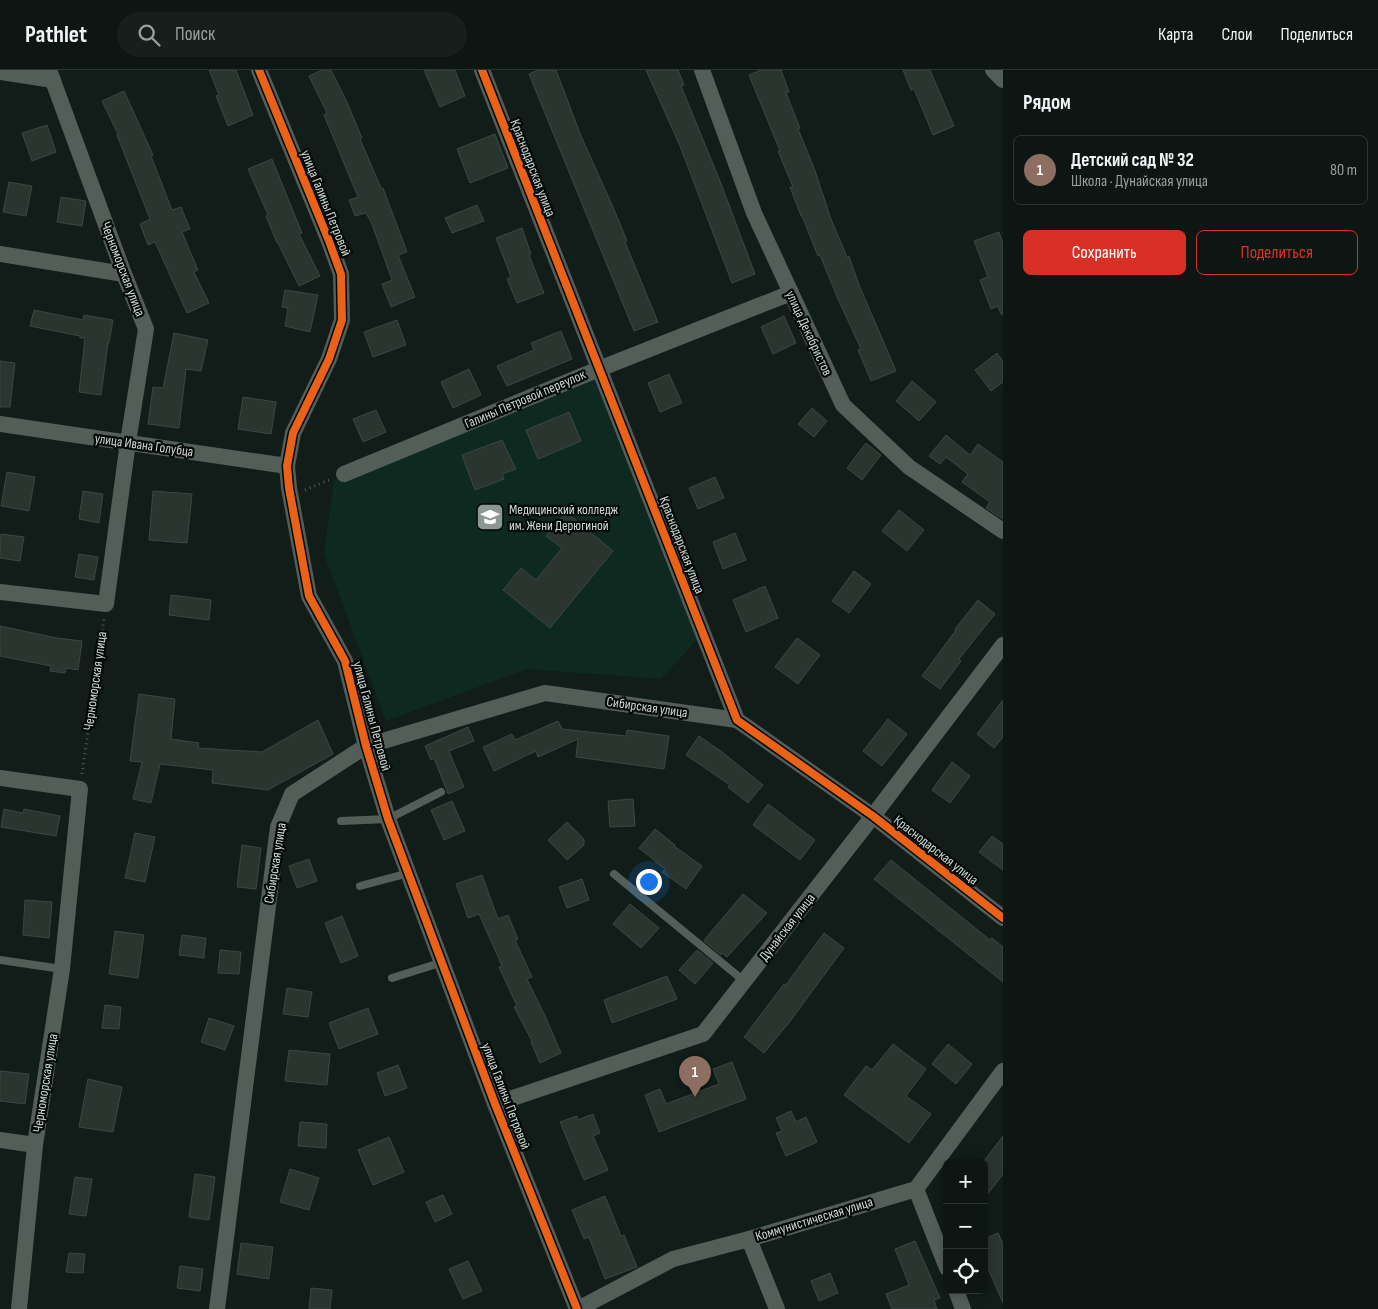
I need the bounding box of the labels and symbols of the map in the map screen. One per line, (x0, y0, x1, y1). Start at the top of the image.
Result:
street label: Краснодарская улица (507, 117, 559, 219)
street label: улица Галины Петровой (297, 147, 355, 259)
street label: Черноморская улица (97, 219, 149, 319)
street label: улица Декабристов (782, 288, 836, 378)
street label: Галины Петровой переулок (462, 366, 589, 432)
street label: улица Ивана Голубца (94, 430, 194, 460)
street label: Краснодарская улица (656, 494, 708, 596)
place label: Медицинский колледж им. Жени Дерюгиной (509, 501, 619, 534)
school or university icon: Медицинский колледж им. Жени Дерюгиной (475, 502, 505, 532)
street label: Черноморская улица (80, 630, 110, 732)
street label: улица Галины Петровой (349, 659, 395, 773)
street label: Сибирская улица (605, 693, 689, 721)
street label: Краснодарская улица (890, 812, 982, 888)
street label: Сибирская улица (260, 821, 290, 905)
your location (636, 869, 662, 895)
street label: Дунайская улица (755, 890, 819, 964)
street label: Черноморская улица (29, 1032, 61, 1134)
street label: улица Галины Петровой (478, 1040, 534, 1152)
pin: 1 (679, 1056, 711, 1097)
street label: Коммунистическая улица (753, 1193, 875, 1245)

